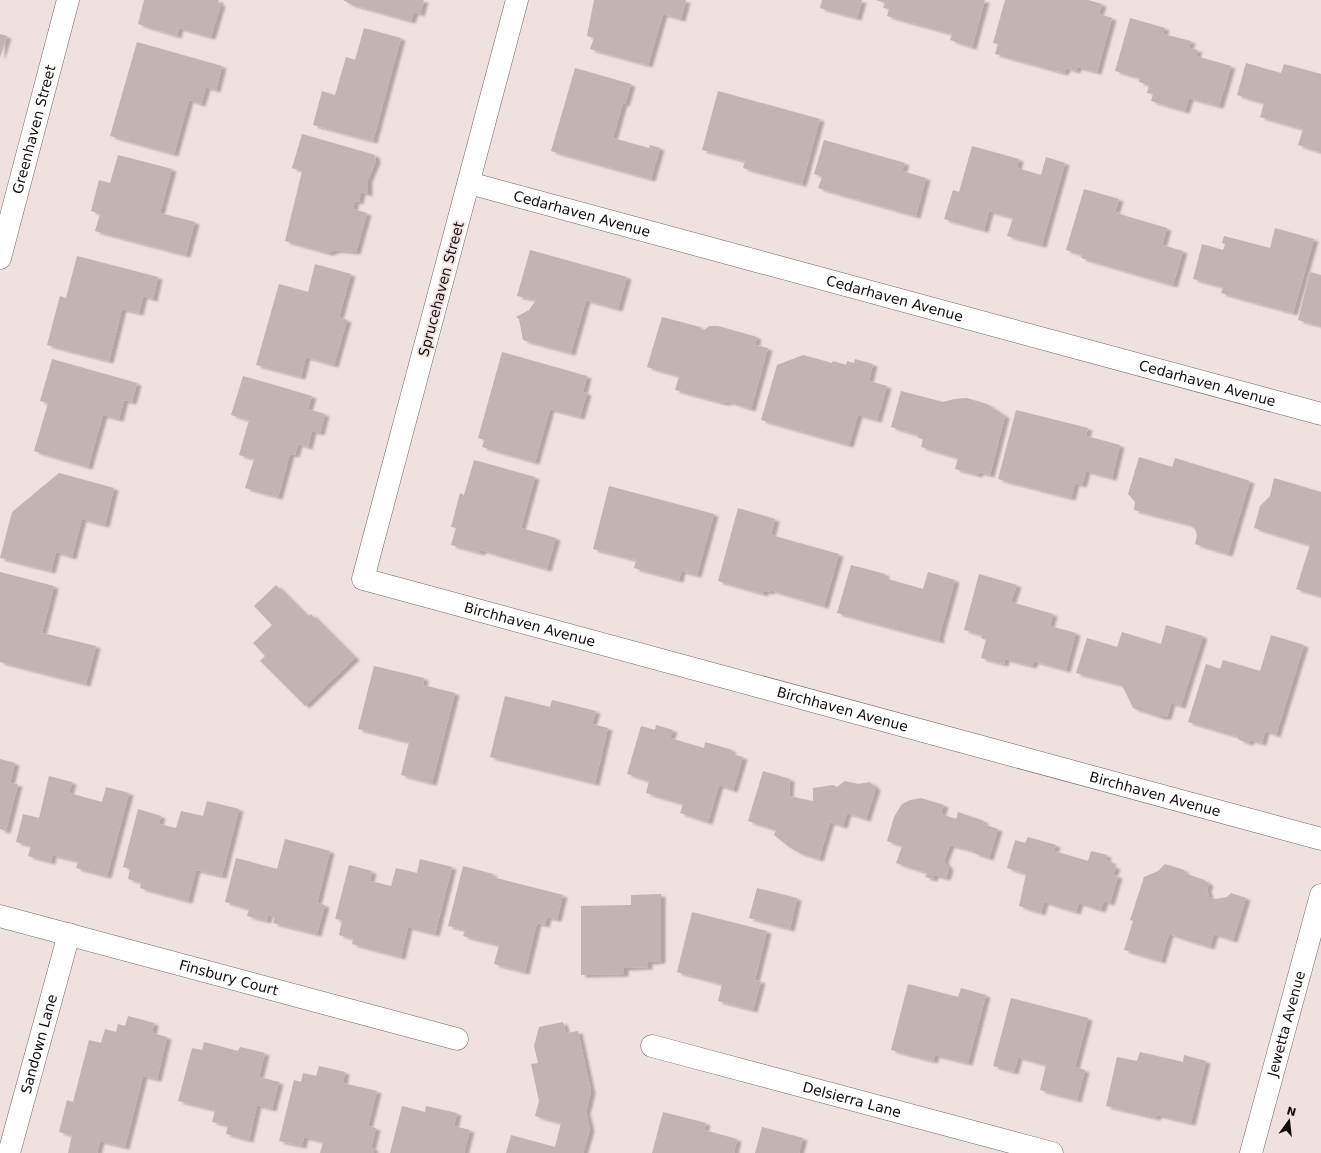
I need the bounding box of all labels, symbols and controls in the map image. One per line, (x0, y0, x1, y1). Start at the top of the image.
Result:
street label: Greenhaven Street (9, 63, 59, 196)
street label: Cedarhaven Avenue (512, 187, 652, 240)
street label: Sprucehaven Street (415, 219, 467, 358)
street label: Cedarhaven Avenue (824, 272, 965, 325)
street label: Cedarhaven Avenue (1137, 357, 1278, 409)
street label: Birchhaven Avenue (462, 599, 597, 650)
street label: Birchhaven Avenue (775, 684, 910, 735)
street label: Birchhaven Avenue (1088, 769, 1223, 819)
street label: Finsbury Court (178, 957, 281, 999)
street label: Jewetta Avenue (1264, 969, 1308, 1079)
street label: Sandown Lane (18, 992, 60, 1096)
street label: Delsierra Lane (801, 1079, 903, 1120)
north arrow (1269, 1101, 1309, 1141)
text: N (1285, 1104, 1298, 1119)

